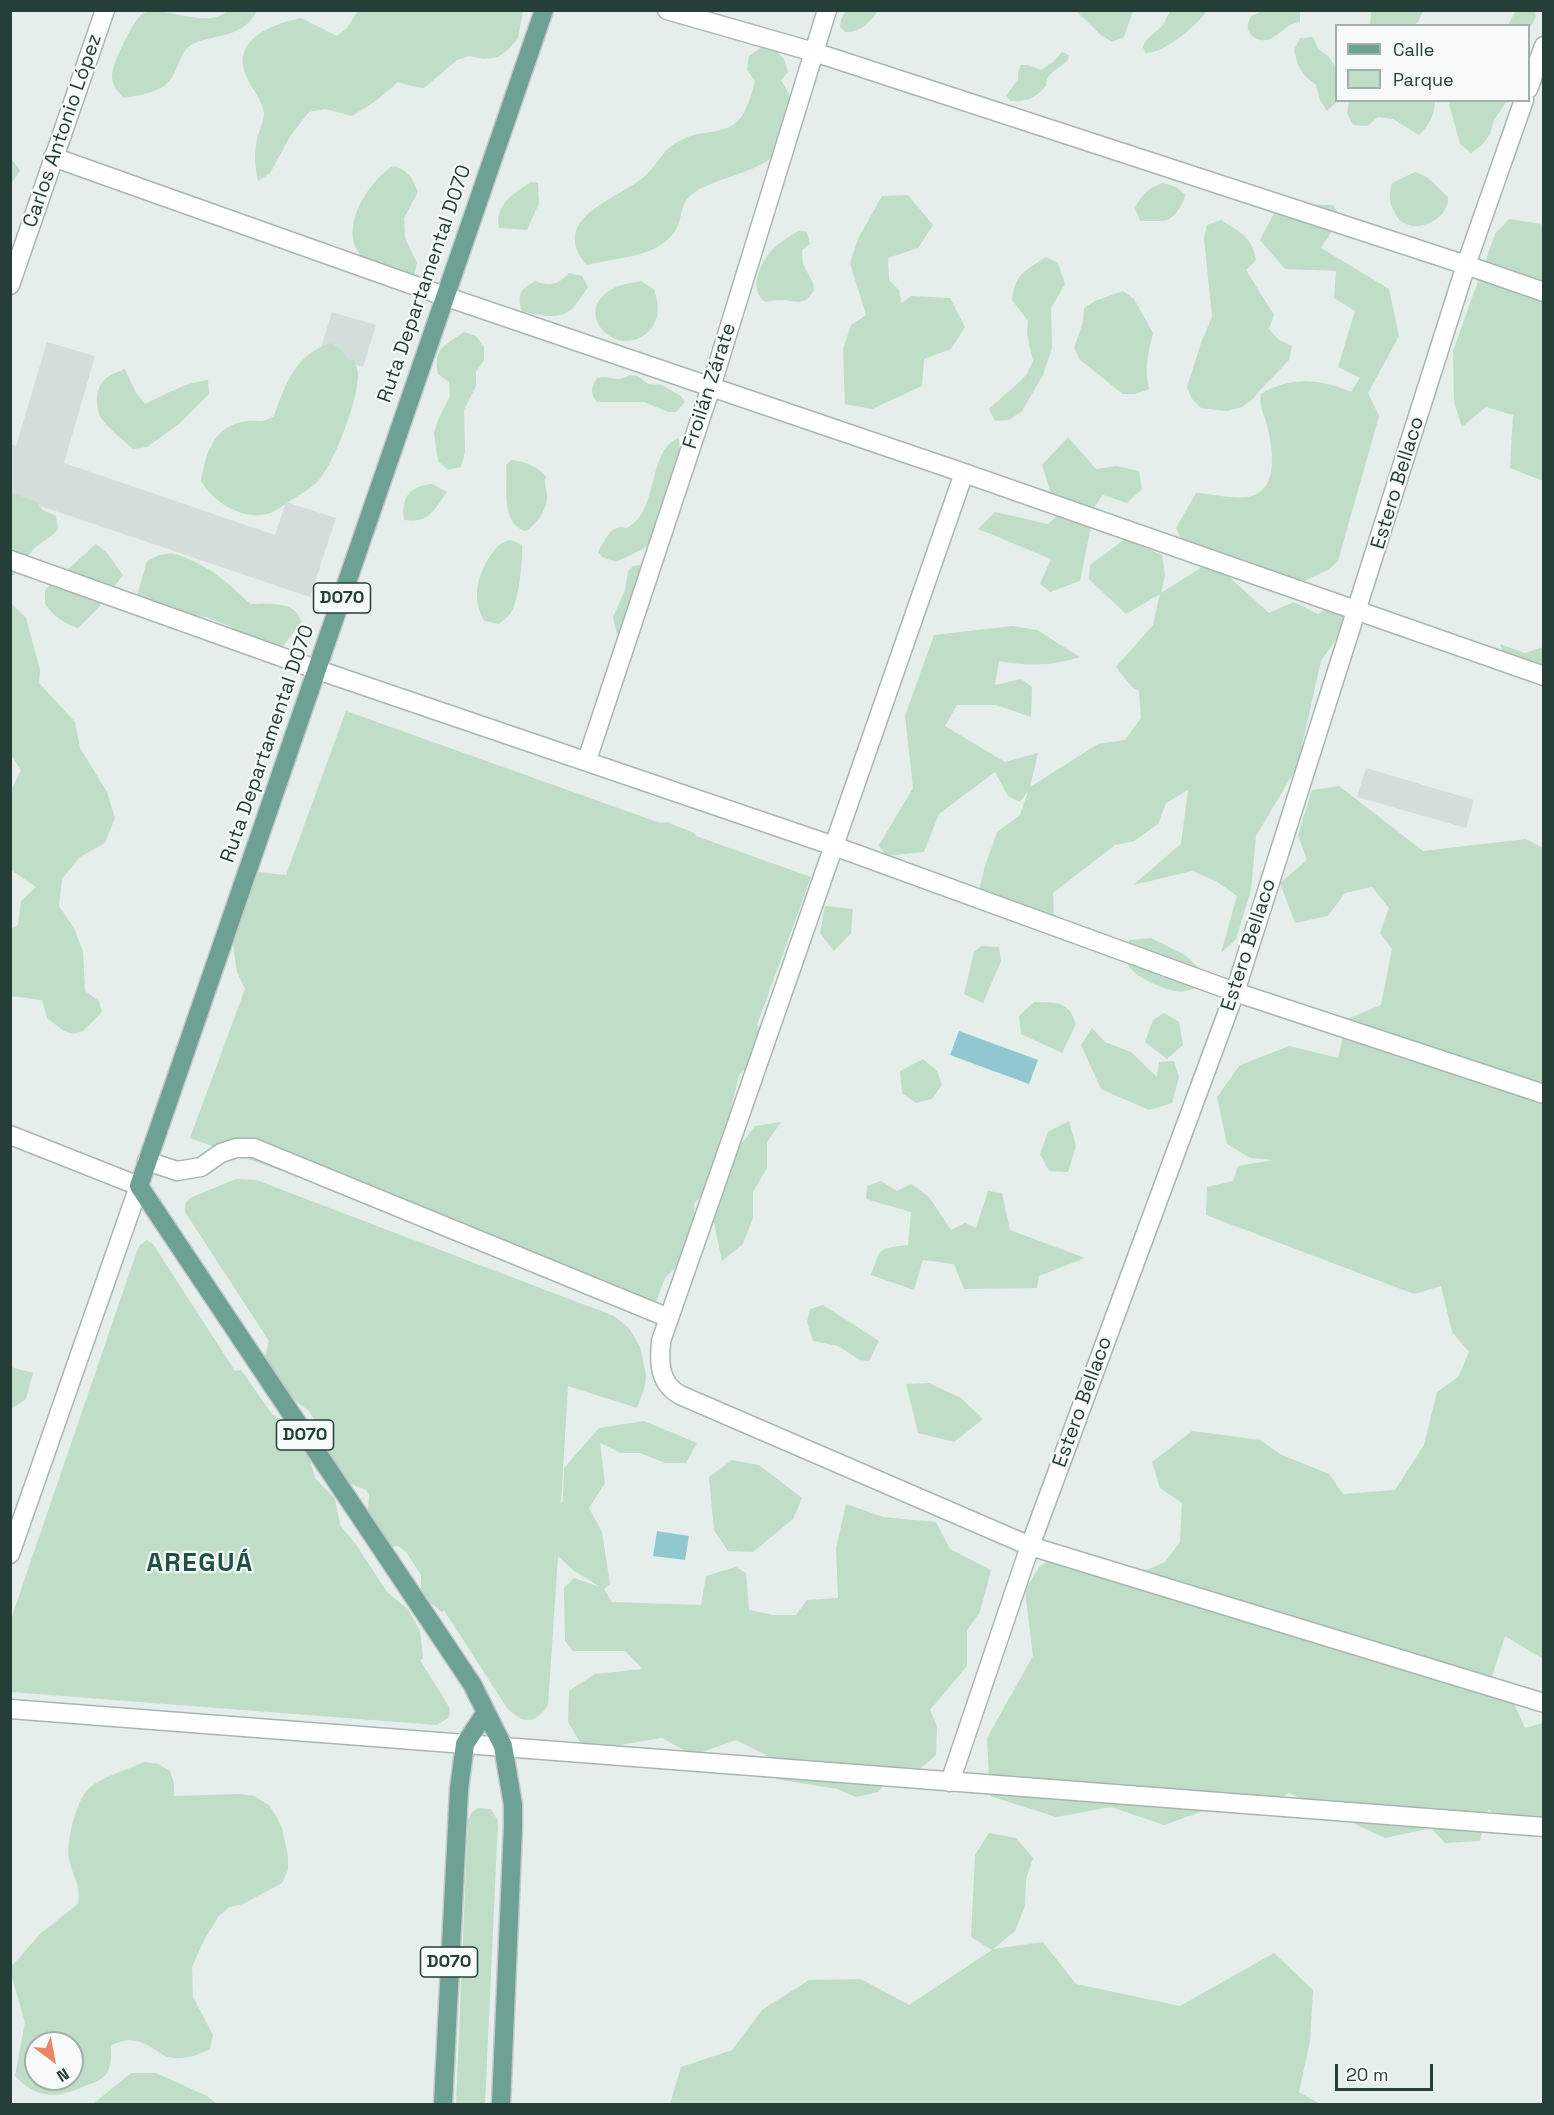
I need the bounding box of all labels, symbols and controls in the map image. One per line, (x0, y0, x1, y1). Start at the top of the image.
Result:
legend (1335, 24, 1530, 102)
street label: Carlos Antonio López (19, 31, 107, 231)
text: Calle (1393, 38, 1434, 61)
text: Parque (1393, 68, 1454, 91)
street label: Ruta Departamental D070 (373, 162, 477, 406)
street label: Froilán Zárate (678, 320, 742, 452)
street label: Estero Bellaco (1366, 414, 1430, 552)
road number: D070 (314, 583, 370, 613)
street label: Ruta Departamental D070 (216, 622, 320, 866)
street label: Estero Bellaco (1216, 876, 1282, 1014)
street label: Estero Bellaco (1048, 1333, 1118, 1471)
road number: D070 (276, 1420, 334, 1450)
district label: AREGUÁ (146, 1548, 254, 1580)
road number: D070 (420, 1947, 478, 1977)
north arrow (24, 2031, 84, 2091)
scale bar (1338, 2052, 1436, 2090)
text: N (53, 2063, 73, 2087)
text: 20 m (1346, 2063, 1389, 2086)

